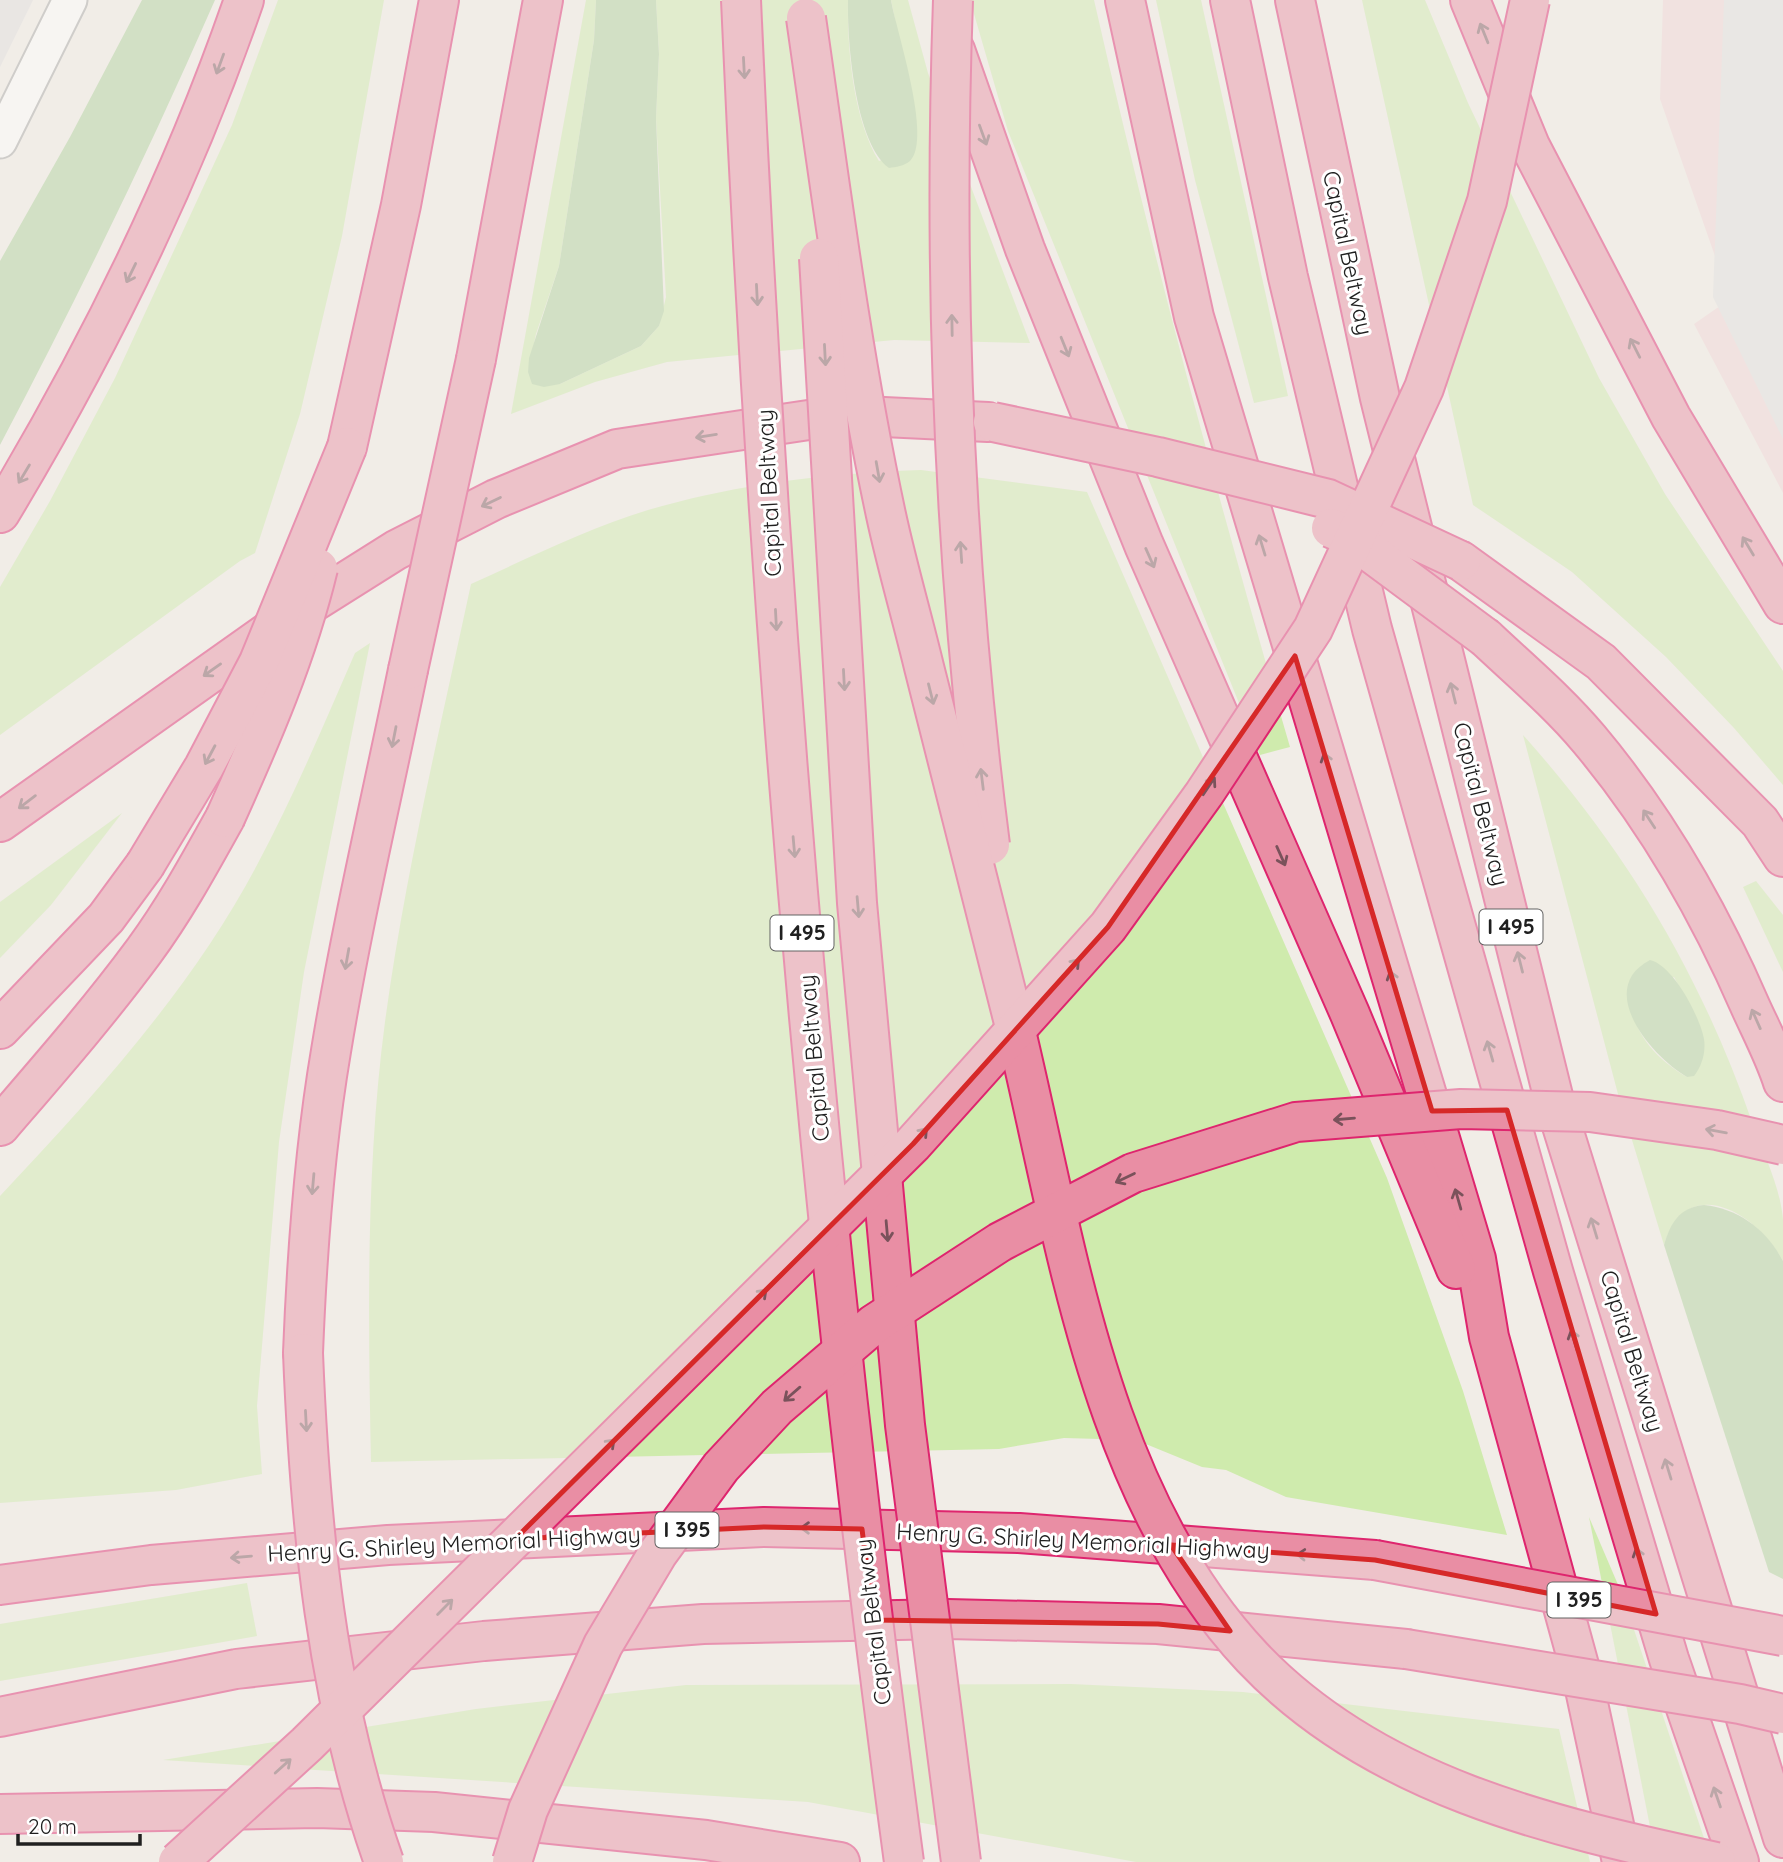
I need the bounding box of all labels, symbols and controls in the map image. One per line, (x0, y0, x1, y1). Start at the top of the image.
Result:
one-way arrow (1476, 23, 1489, 44)
one-way arrow (213, 53, 226, 75)
one-way arrow (737, 56, 750, 79)
one-way arrow (978, 123, 990, 145)
street label: Capital Beltway (1317, 168, 1380, 338)
one-way arrow (124, 262, 138, 283)
one-way arrow (751, 284, 764, 306)
one-way arrow (945, 314, 958, 337)
one-way arrow (1059, 336, 1072, 357)
one-way arrow (1628, 338, 1641, 359)
one-way arrow (819, 343, 832, 366)
street label: Capital Beltway (750, 409, 787, 577)
one-way arrow (695, 429, 718, 442)
one-way arrow (872, 460, 885, 483)
one-way arrow (17, 463, 31, 483)
one-way arrow (481, 496, 502, 510)
one-way arrow (1255, 535, 1268, 557)
one-way arrow (1741, 536, 1755, 556)
one-way arrow (954, 542, 967, 564)
one-way arrow (1144, 547, 1157, 568)
one-way arrow (770, 608, 783, 631)
one-way arrow (203, 663, 222, 677)
one-way arrow (838, 668, 851, 691)
one-way arrow (925, 682, 938, 704)
one-way arrow (1446, 683, 1459, 705)
street label: Capital Beltway (1447, 719, 1516, 889)
one-way arrow (387, 725, 400, 748)
one-way arrow (202, 744, 216, 765)
one-way arrow (1320, 753, 1333, 775)
one-way arrow (975, 768, 988, 791)
one-way arrow (1202, 777, 1216, 796)
one-way arrow (18, 795, 37, 810)
one-way arrow (1642, 810, 1657, 829)
one-way arrow (788, 835, 801, 858)
one-way arrow (1275, 845, 1288, 866)
one-way arrow (852, 895, 865, 918)
road number: I 495 (1480, 909, 1542, 944)
road number: I 495 (770, 916, 834, 950)
one-way arrow (340, 948, 353, 970)
one-way arrow (1513, 951, 1526, 974)
one-way arrow (1064, 958, 1080, 976)
one-way arrow (1385, 970, 1398, 992)
street label: Capital Beltway (792, 973, 835, 1143)
one-way arrow (1749, 1009, 1762, 1030)
one-way arrow (1482, 1040, 1495, 1062)
one-way arrow (1333, 1113, 1355, 1126)
one-way arrow (1705, 1124, 1728, 1137)
one-way arrow (911, 1128, 928, 1145)
one-way arrow (1115, 1172, 1136, 1185)
one-way arrow (306, 1173, 319, 1195)
one-way arrow (1451, 1188, 1464, 1211)
one-way arrow (1586, 1217, 1599, 1239)
one-way arrow (881, 1219, 894, 1242)
street label: Capital Beltway (1594, 1267, 1671, 1435)
one-way arrow (750, 1288, 767, 1305)
one-way arrow (1567, 1329, 1580, 1351)
one-way arrow (783, 1386, 801, 1402)
one-way arrow (299, 1410, 312, 1433)
one-way arrow (598, 1439, 615, 1456)
one-way arrow (1661, 1458, 1674, 1480)
road number: I 395 (656, 1512, 718, 1548)
street label: Henry G. Shirley Memorial Highway (896, 1516, 1271, 1565)
street label: Henry G. Shirley Memorial Highway (266, 1519, 641, 1568)
one-way arrow (799, 1521, 822, 1535)
street label: Capital Beltway (848, 1537, 897, 1707)
one-way arrow (1632, 1547, 1645, 1569)
one-way arrow (1296, 1548, 1318, 1561)
one-way arrow (230, 1551, 253, 1564)
road number: I 395 (1548, 1582, 1610, 1618)
one-way arrow (437, 1599, 454, 1616)
one-way arrow (274, 1758, 291, 1775)
one-way arrow (1710, 1787, 1722, 1809)
scale bar (18, 1802, 140, 1846)
text: 20 m (28, 1813, 77, 1839)

